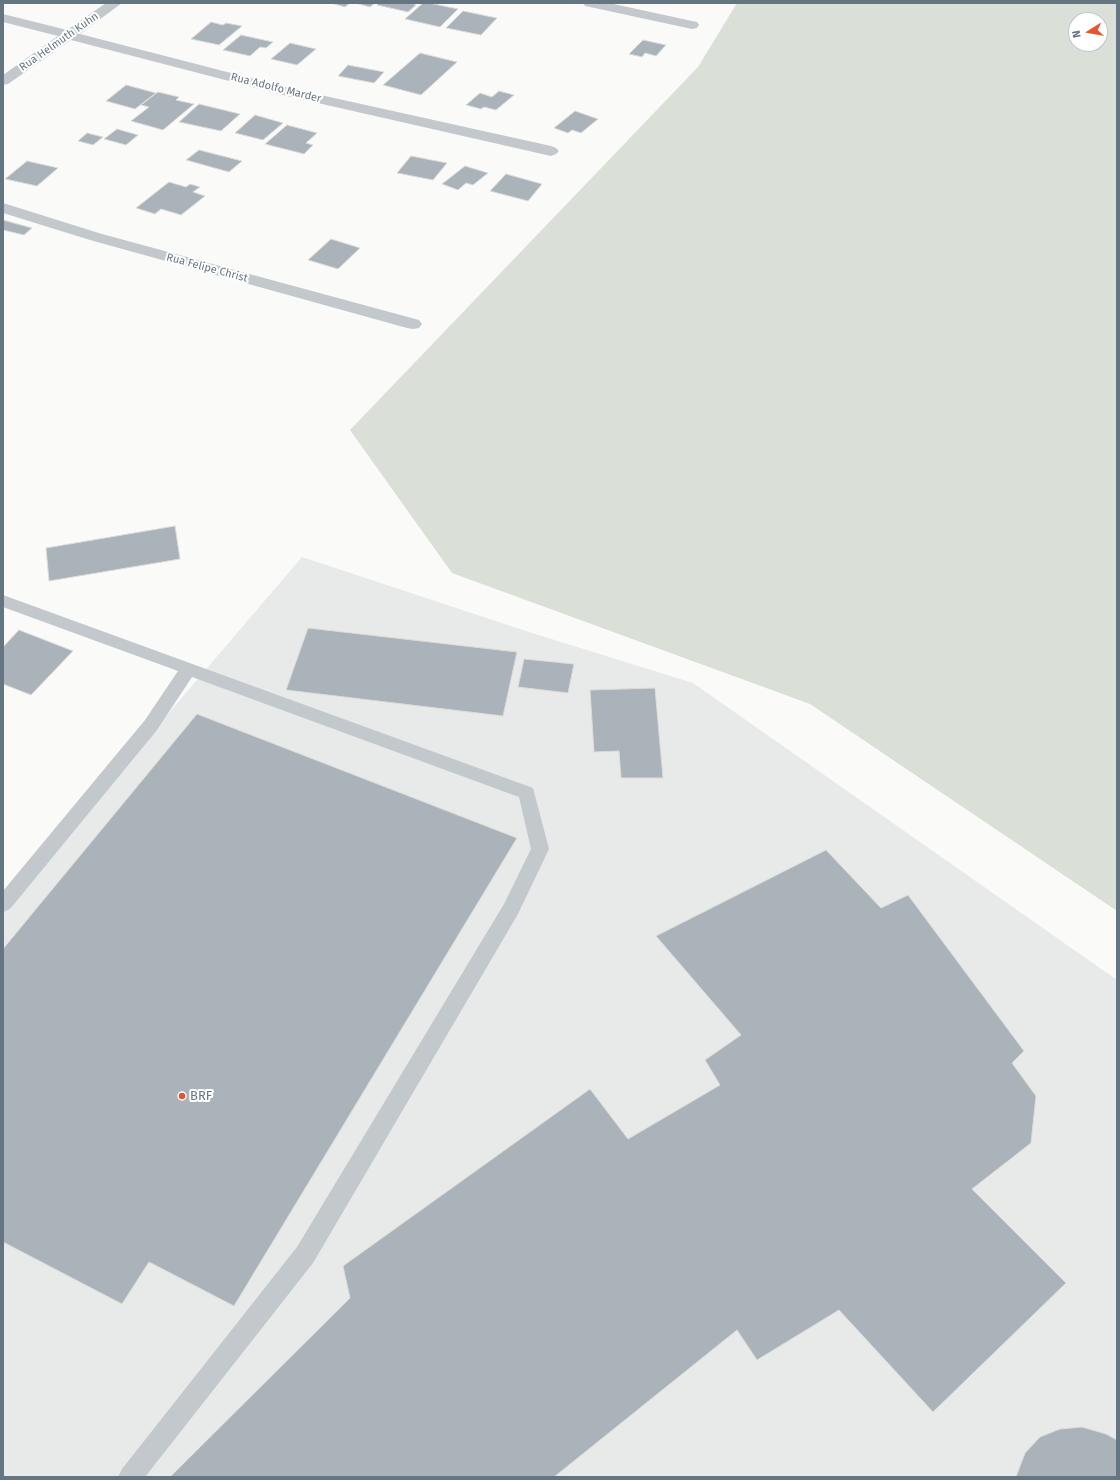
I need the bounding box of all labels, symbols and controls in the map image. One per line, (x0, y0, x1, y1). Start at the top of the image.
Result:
street label: Rua Helmuth Kuhn (17, 10, 101, 74)
north arrow (1068, 12, 1108, 52)
text: N (1070, 29, 1084, 39)
street label: Rua Adolfo Marder (229, 70, 323, 106)
street label: Rua Felipe Christ (165, 251, 249, 285)
place label: BRF (190, 1088, 212, 1104)
marker: BRF (177, 1091, 187, 1101)

